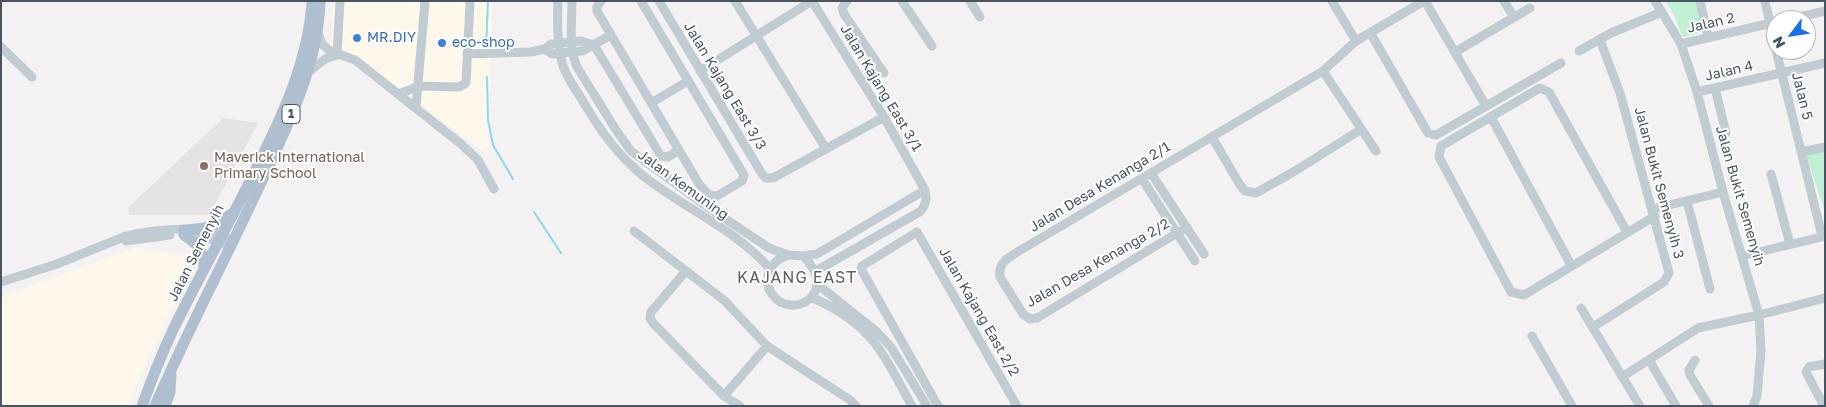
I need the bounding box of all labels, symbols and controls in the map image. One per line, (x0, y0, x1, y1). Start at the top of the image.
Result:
street label: Jalan 2 (1686, 9, 1736, 37)
north arrow (1766, 10, 1816, 60)
street label: Jalan Kajang East 3/3 (680, 19, 770, 153)
street label: Jalan Kajang East 3/1 (837, 22, 925, 154)
place label: MR.DIY (367, 30, 416, 46)
marker: MR.DIY (351, 32, 363, 44)
text: N (1769, 34, 1789, 51)
place label: eco-shop (452, 35, 515, 51)
marker: eco-shop (436, 37, 448, 49)
street label: Jalan 4 (1703, 57, 1755, 85)
street label: Jalan 5 (1788, 71, 1816, 121)
road number: 1 (282, 105, 300, 124)
street label: Jalan Bukit Semenyih 3 (1631, 105, 1687, 261)
street label: Jalan Bukit Semenyih (1712, 124, 1768, 268)
street label: Jalan Desa Kenanga 2/1 (1027, 138, 1173, 236)
street label: Jalan Kemuning (634, 146, 732, 224)
place label: Maverick International Primary School (214, 150, 365, 182)
marker: Maverick International Primary School (198, 160, 210, 172)
street label: Jalan Semenyih (164, 202, 228, 304)
street label: Jalan Desa Kenanga 2/2 (1023, 215, 1173, 311)
street label: Jalan Kajang East 2/2 (935, 245, 1023, 379)
district label: KAJANG EAST (736, 268, 858, 288)

